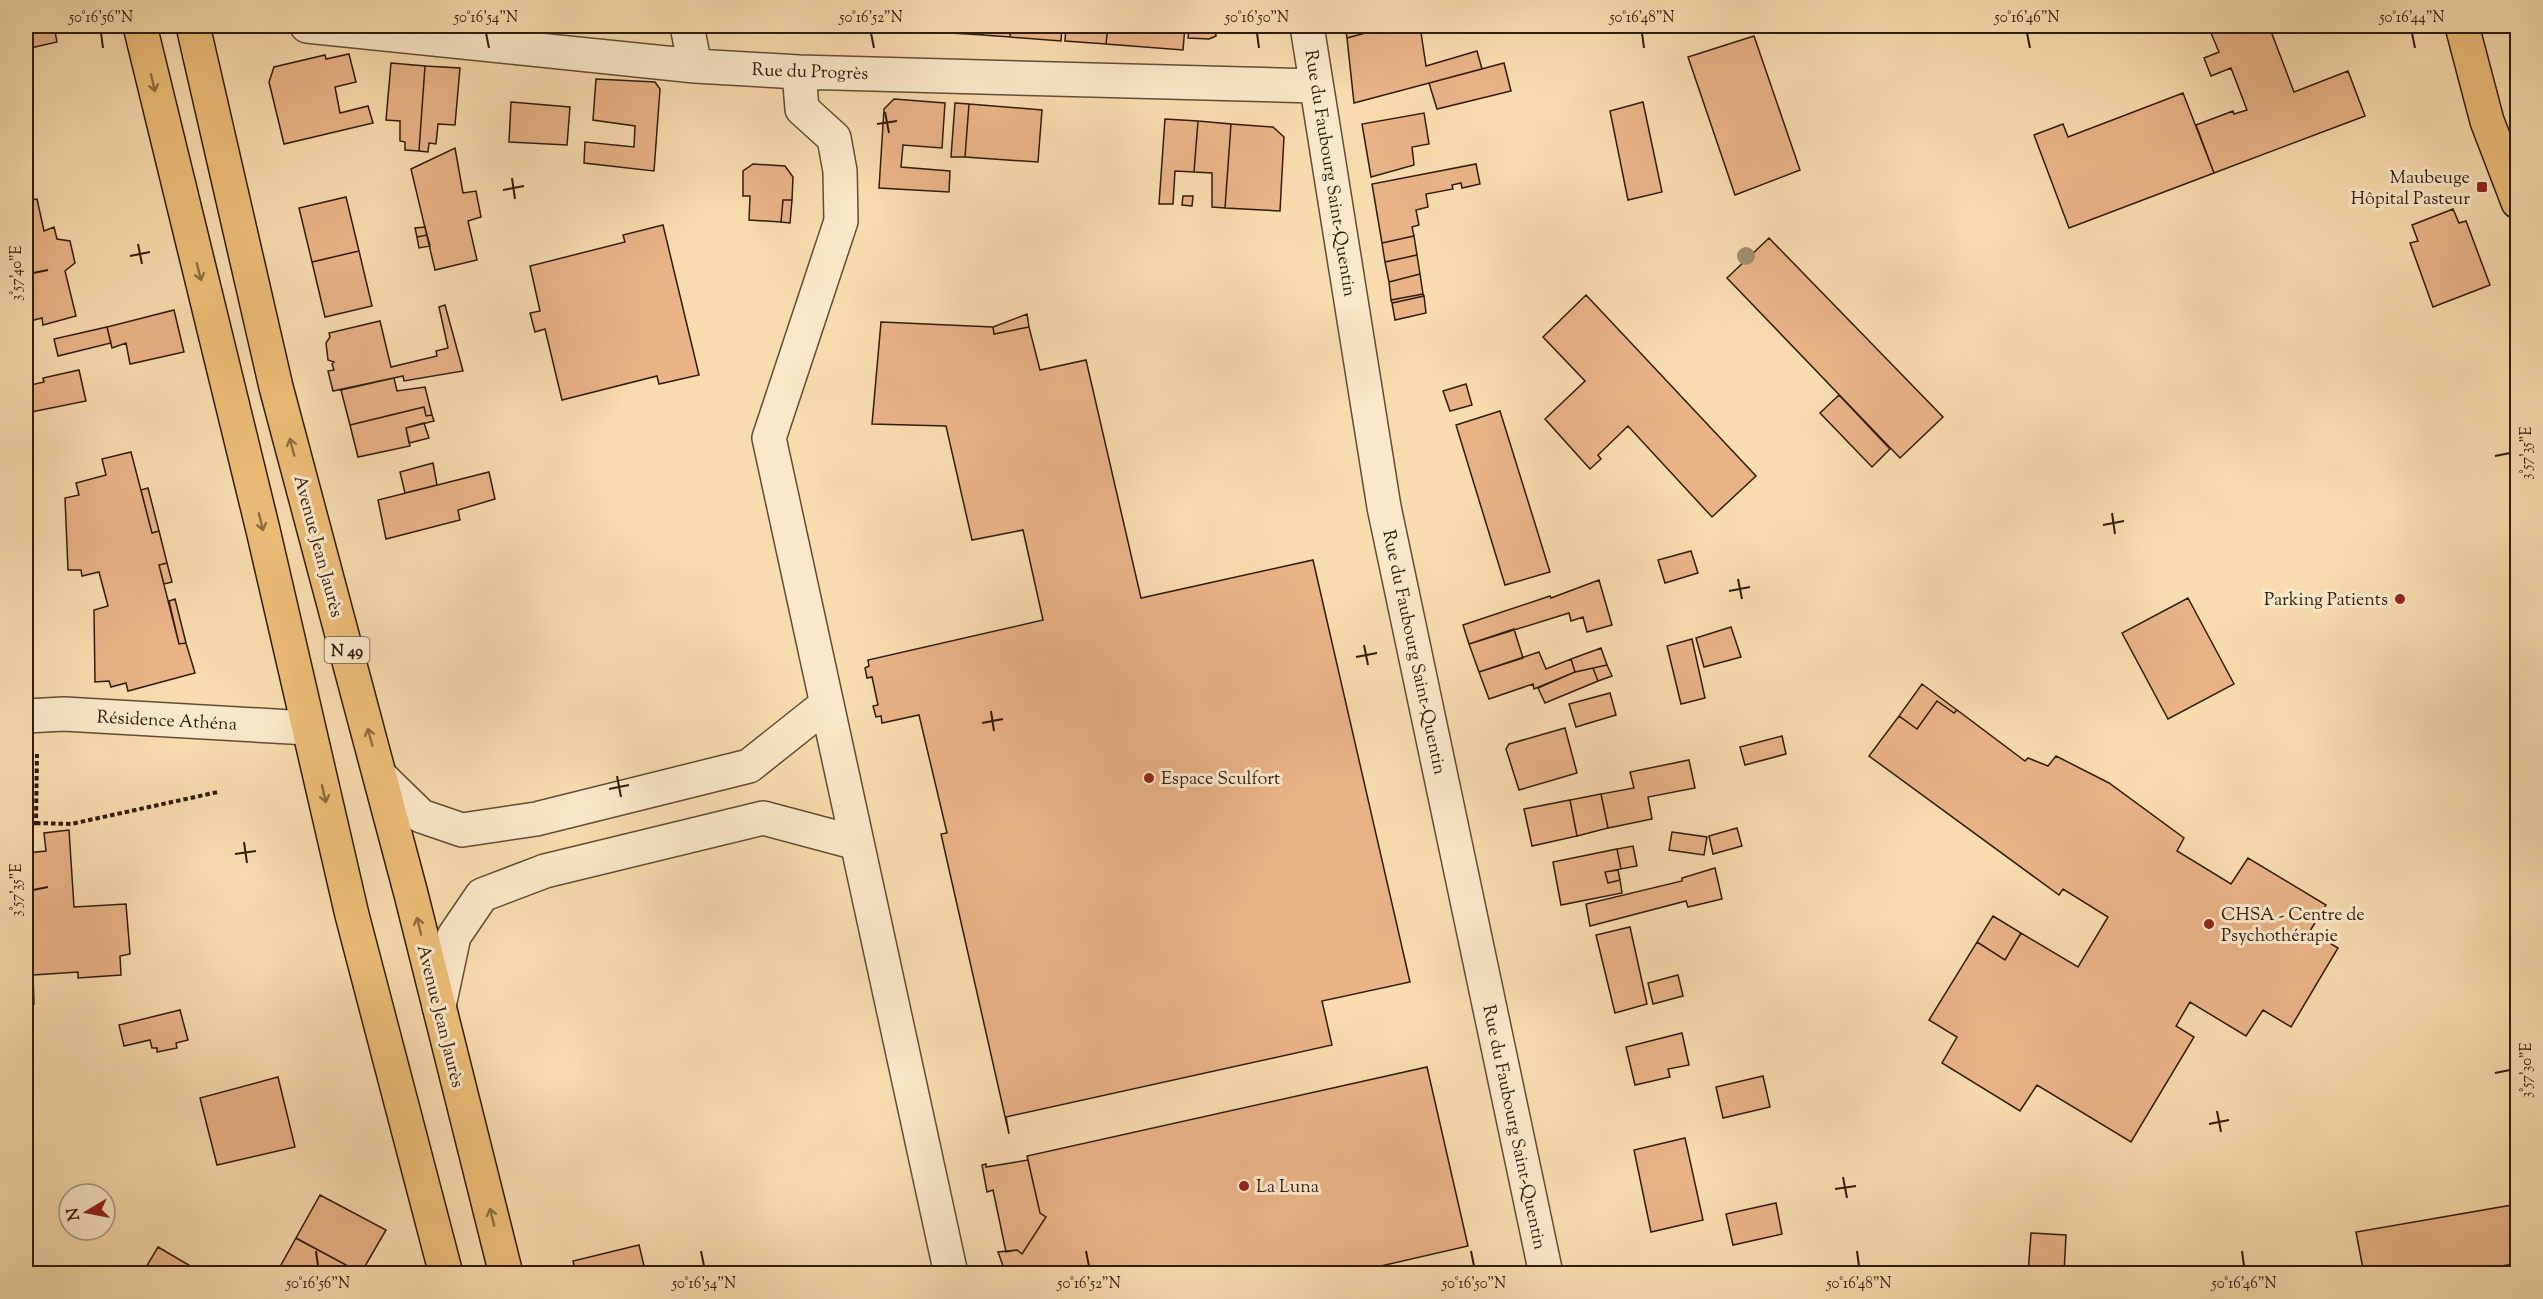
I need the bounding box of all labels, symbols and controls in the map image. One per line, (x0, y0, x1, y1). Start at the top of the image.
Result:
text: 50°16'56"N (68, 8, 133, 29)
text: 50°16'54"N (453, 8, 518, 29)
text: 50°16'52"N (838, 8, 903, 29)
text: 50°16'50"N (1224, 8, 1289, 29)
text: 50°16'48"N (1608, 8, 1675, 29)
text: 50°16'46"N (1994, 8, 2060, 29)
text: 50°16'44"N (2378, 8, 2445, 29)
street label: Rue du Faubourg Saint-Quentin (1297, 48, 1361, 299)
street label: Rue du Progrès (751, 58, 869, 88)
one-way arrow (148, 72, 159, 92)
place label: Maubeuge Hôpital Pasteur (2351, 166, 2470, 213)
marker: Maubeuge Hôpital Pasteur (2475, 180, 2489, 194)
text: 3°57'40"E (7, 245, 28, 301)
one-way arrow (194, 262, 205, 281)
text: 3°57'35"E (2517, 426, 2538, 480)
one-way arrow (286, 438, 297, 457)
street label: Avenue Jean Jaurès (286, 473, 349, 620)
one-way arrow (255, 513, 267, 532)
street label: Rue du Faubourg Saint-Quentin (1374, 528, 1452, 778)
place label: Parking Patients (2264, 588, 2388, 614)
marker: Parking Patients (2393, 592, 2407, 606)
road number: N 49 (324, 637, 370, 663)
street label: Résidence Athéna (96, 705, 238, 739)
one-way arrow (364, 728, 375, 747)
place label: Espace Sculfort (1161, 767, 1280, 793)
marker: Espace Sculfort (1142, 771, 1156, 785)
one-way arrow (318, 785, 330, 804)
text: 3°57'35"E (7, 863, 28, 917)
place label: CHSA - Centre de Psychothérapie (2221, 903, 2365, 950)
one-way arrow (412, 917, 424, 936)
marker: CHSA - Centre de Psychothérapie (2202, 917, 2216, 931)
street label: Avenue Jean Jaurès (409, 942, 469, 1091)
street label: Rue du Faubourg Saint-Quentin (1474, 1003, 1552, 1253)
text: 3°57'30"E (2517, 1042, 2538, 1098)
place label: La Luna (1256, 1175, 1319, 1201)
marker: La Luna (1237, 1179, 1251, 1193)
north arrow (57, 1182, 117, 1242)
text: N (62, 1206, 87, 1222)
one-way arrow (485, 1208, 497, 1227)
text: 50°16'56"N (285, 1274, 350, 1295)
text: 50°16'54"N (671, 1274, 736, 1295)
text: 50°16'52"N (1056, 1274, 1121, 1295)
text: 50°16'50"N (1441, 1274, 1506, 1295)
text: 50°16'48"N (1825, 1274, 1892, 1295)
text: 50°16'46"N (2211, 1274, 2277, 1295)

